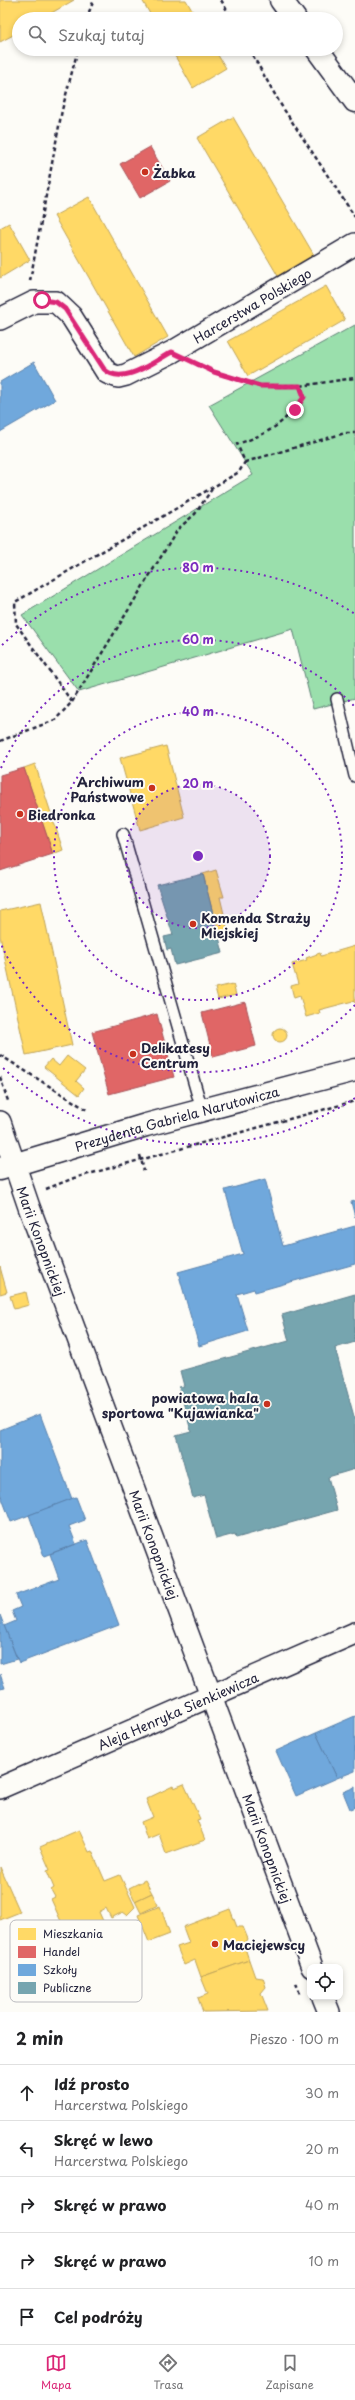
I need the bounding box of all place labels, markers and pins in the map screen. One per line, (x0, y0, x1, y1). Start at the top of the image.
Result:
place label: Żabka (153, 163, 196, 182)
marker: Żabka (140, 167, 150, 177)
place label: Archiwum Państwowe (70, 772, 144, 806)
marker: Archiwum Państwowe (147, 783, 157, 793)
place label: Biedronka (28, 805, 96, 824)
marker: Biedronka (15, 809, 25, 819)
centre of rings (191, 849, 205, 863)
place label: Komenda Straży Miejskiej (201, 908, 311, 942)
marker: Komenda Straży Miejskiej (188, 919, 198, 929)
place label: Delikatesy Centrum (141, 1038, 210, 1072)
marker: Delikatesy Centrum (128, 1049, 138, 1059)
place label: powiatowa hala sportowa "Kujawianka" (102, 1388, 259, 1422)
marker: powiatowa hala sportowa "Kujawianka" (262, 1399, 272, 1409)
place label: Maciejewscy (223, 1935, 305, 1954)
marker: Maciejewscy (210, 1939, 220, 1949)

